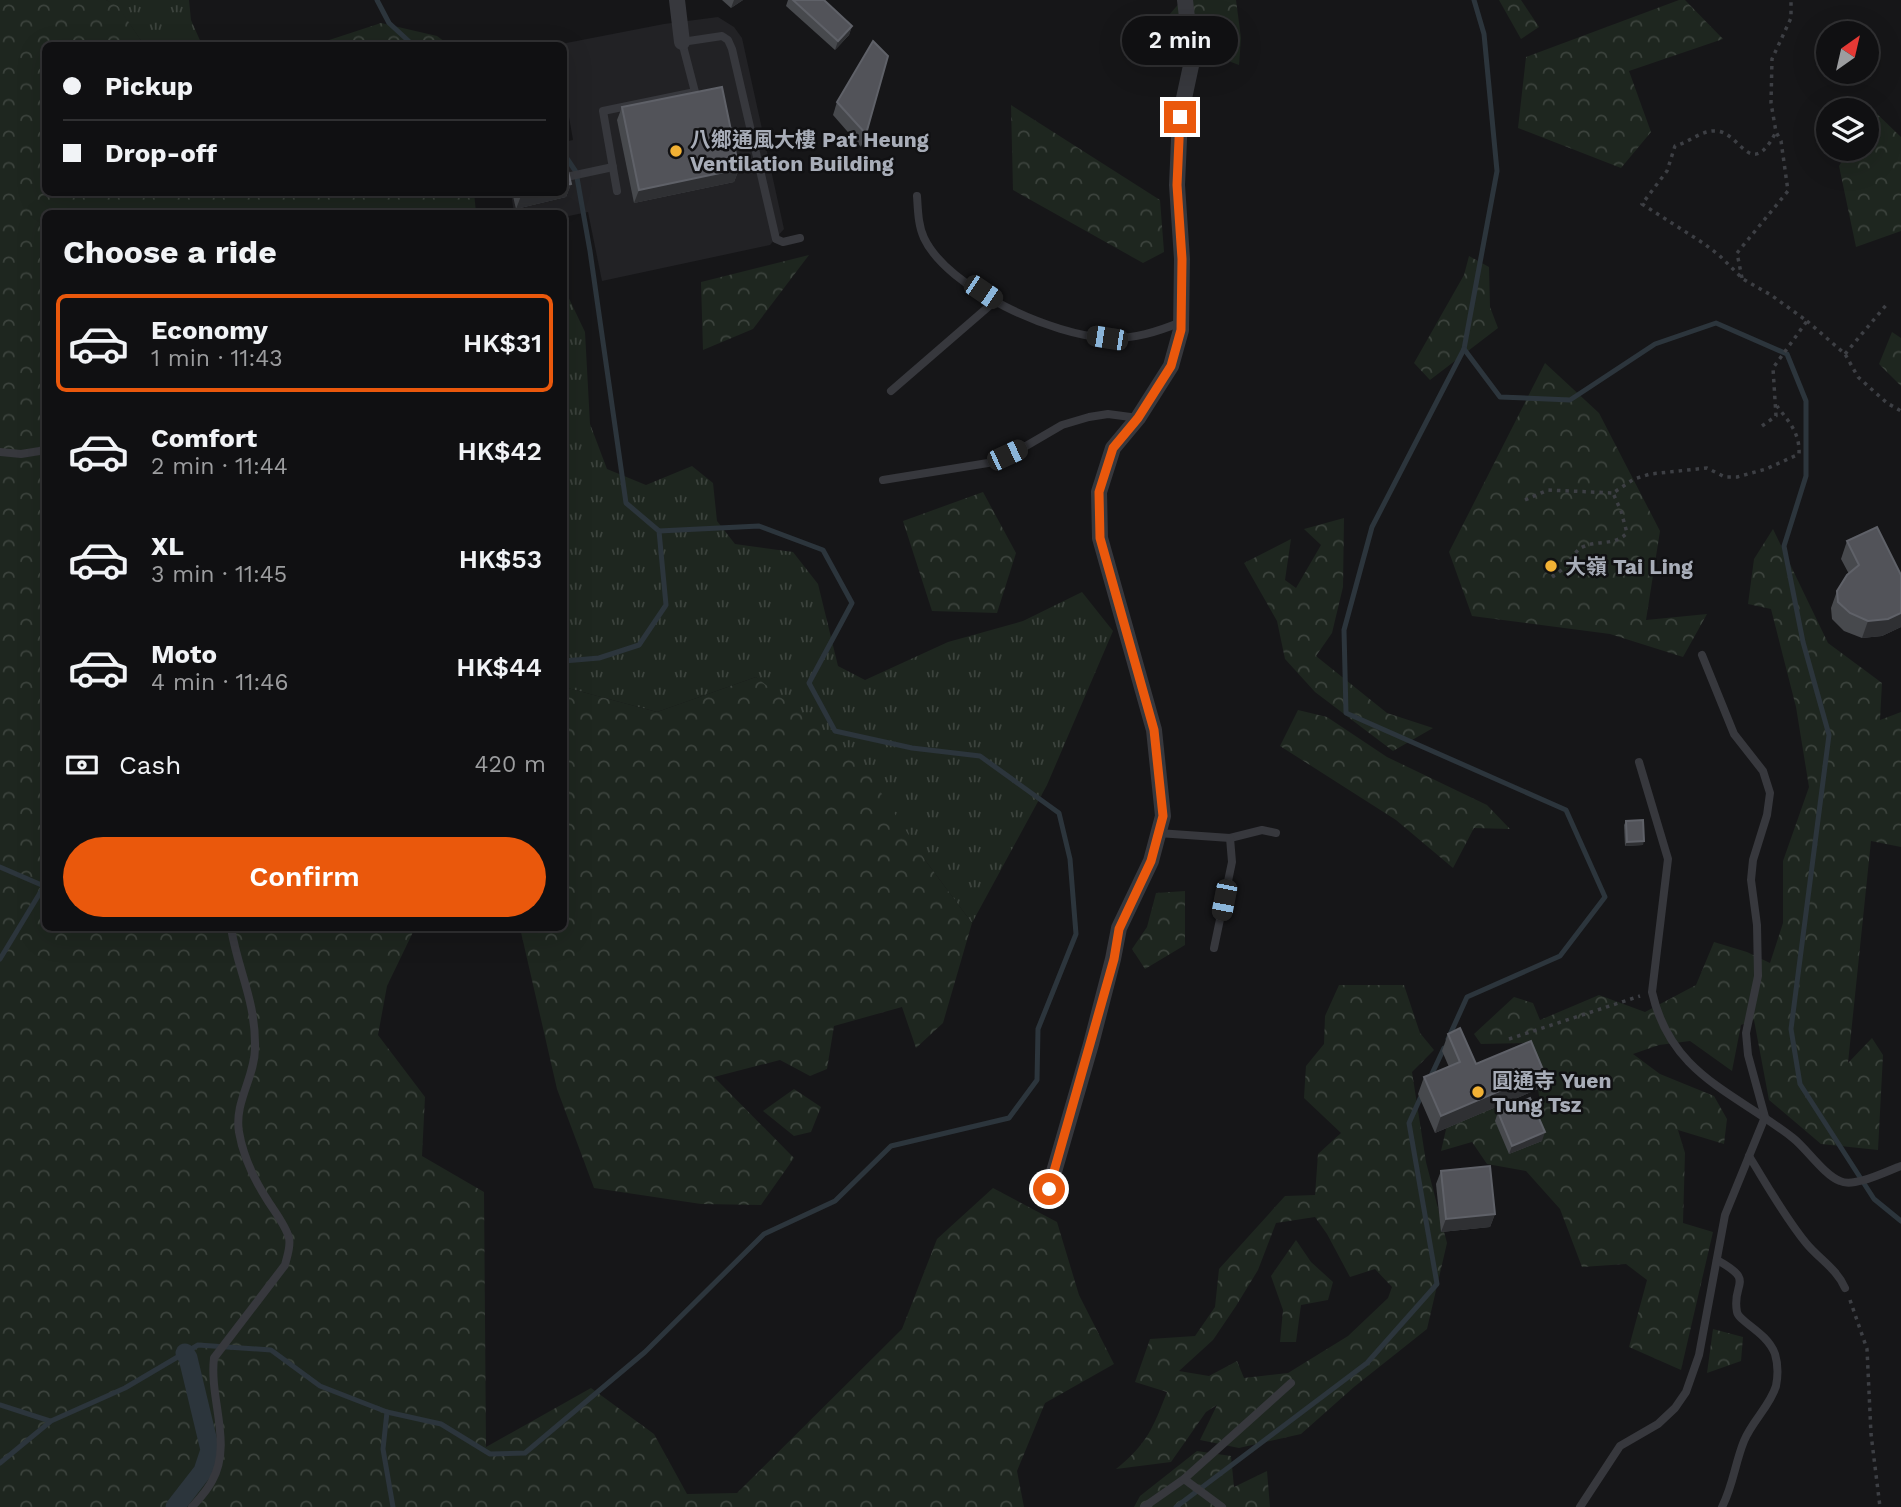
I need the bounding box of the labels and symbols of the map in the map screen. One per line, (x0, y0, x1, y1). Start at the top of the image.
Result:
callout: 2 min (1122, 16, 1238, 64)
north arrow (1816, 21, 1880, 84)
route end (1164, 101, 1196, 133)
place label: 八鄉通風大樓 Pat Heung Ventilation Building (690, 127, 929, 176)
marker: 八鄉通風大樓 Pat Heung Ventilation Building (668, 143, 684, 159)
car (960, 272, 1007, 312)
car (1085, 324, 1130, 352)
car (984, 437, 1031, 473)
place label: 大嶺 Tai Ling (1565, 554, 1693, 579)
marker: 大嶺 Tai Ling (1543, 558, 1559, 574)
car (1210, 877, 1239, 923)
place label: 圓通寺 Yuen Tung Tsz (1492, 1068, 1612, 1117)
marker: 圓通寺 Yuen Tung Tsz (1470, 1084, 1486, 1100)
route start (1033, 1173, 1065, 1205)

